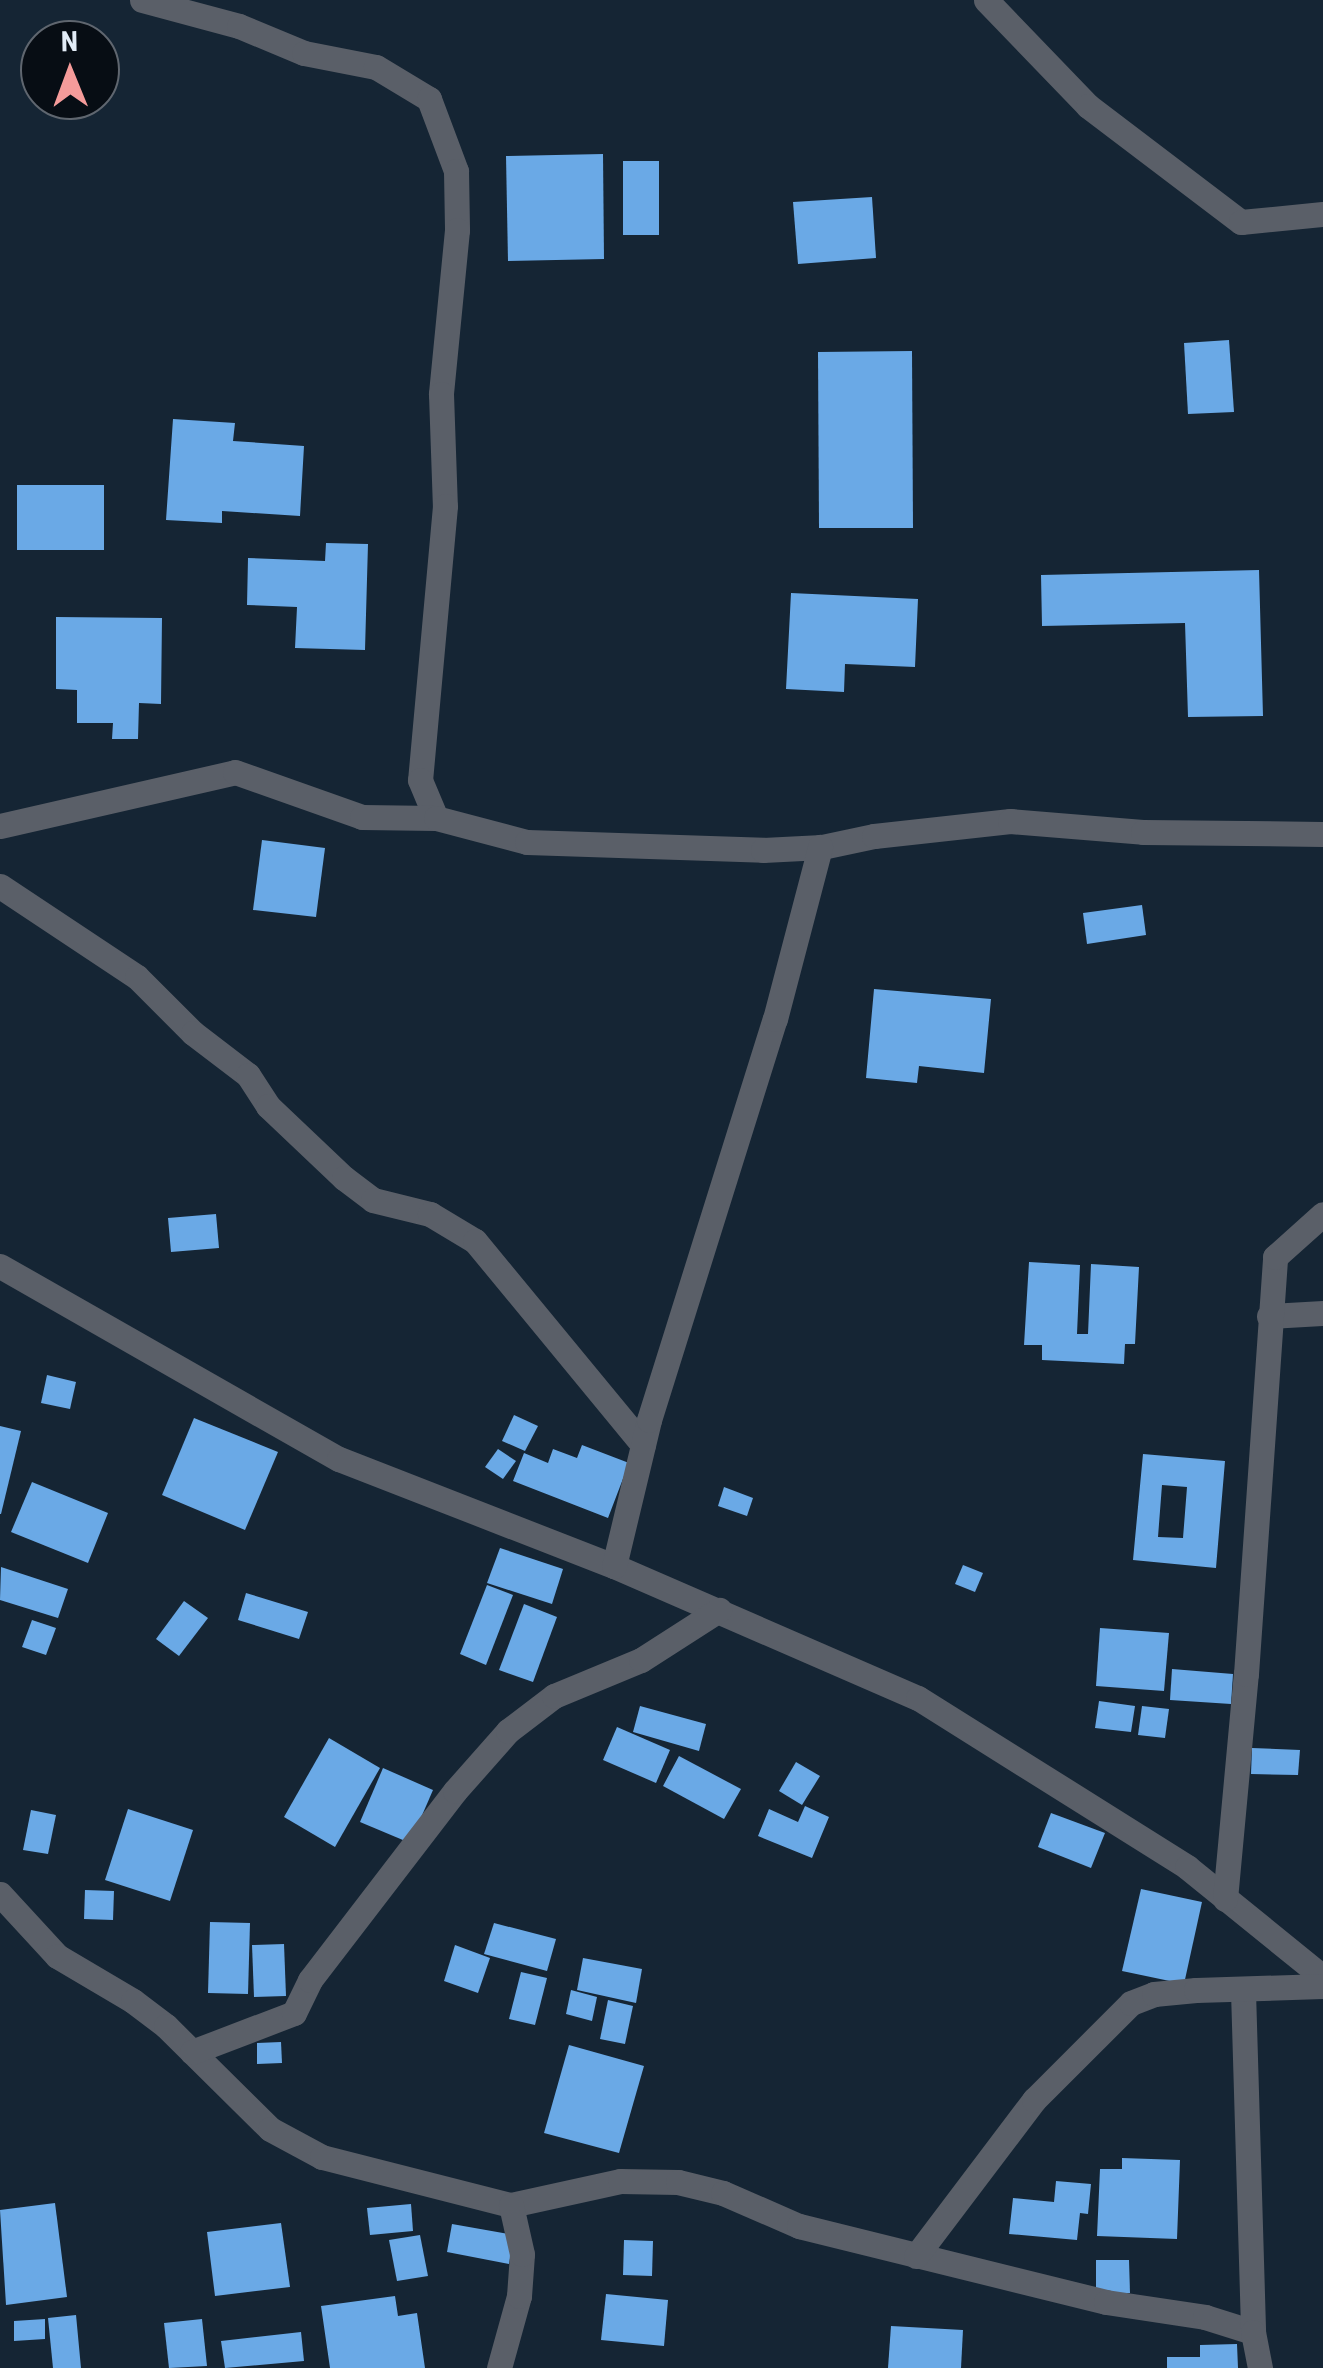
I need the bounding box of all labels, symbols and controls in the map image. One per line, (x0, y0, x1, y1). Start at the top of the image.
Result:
north arrow (20, 20, 120, 120)
text: N (61, 25, 78, 58)

